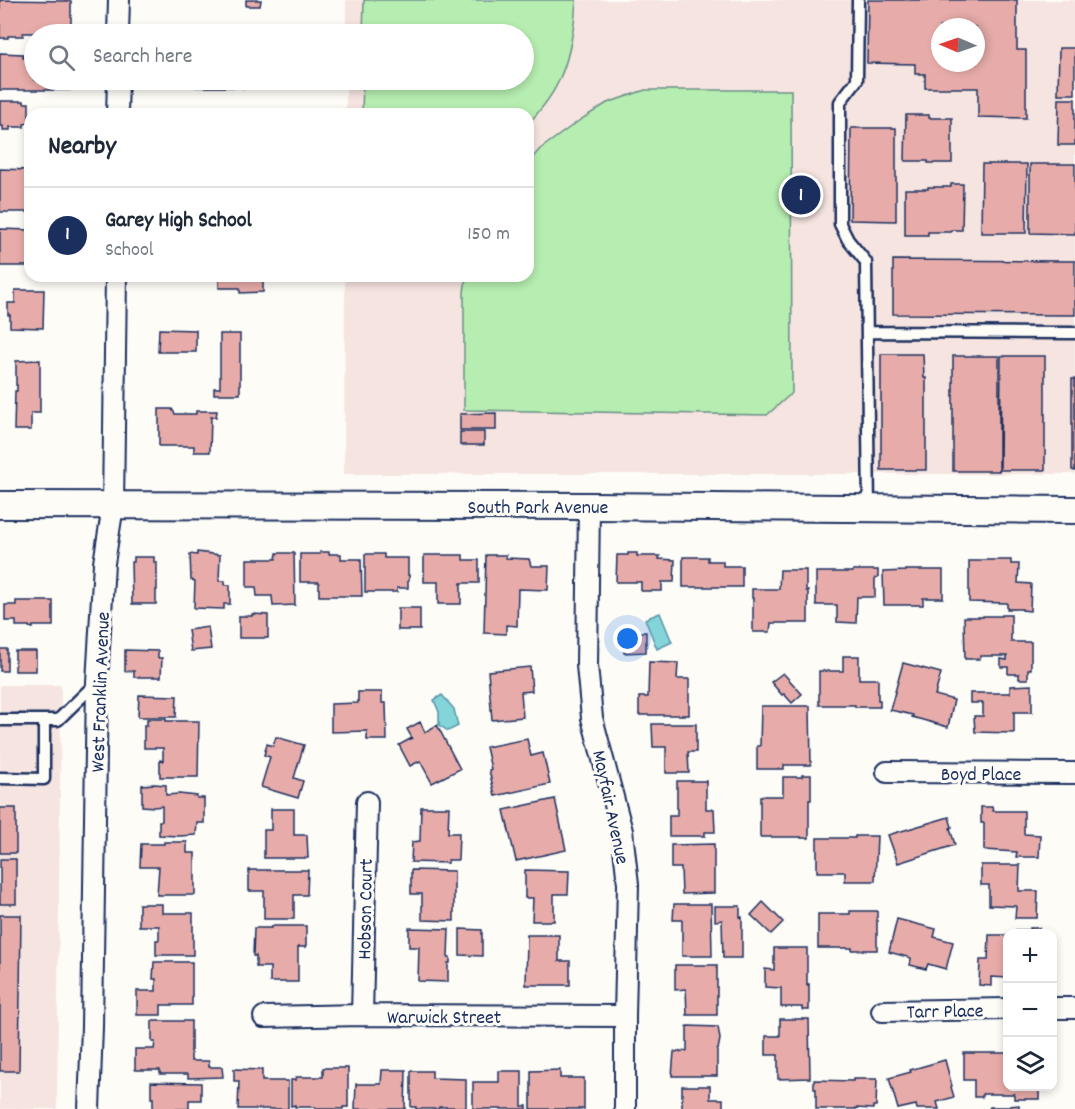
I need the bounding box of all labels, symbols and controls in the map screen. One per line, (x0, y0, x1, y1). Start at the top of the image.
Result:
north arrow (931, 18, 985, 72)
search box (24, 24, 534, 90)
icon: search (45, 41, 78, 74)
text: Search here (93, 42, 192, 73)
text: Nearby (48, 129, 116, 166)
pin: 1 (782, 172, 820, 218)
text: Garey High School (105, 206, 252, 237)
text: 1 (65, 221, 70, 249)
text: 150 m (467, 221, 510, 249)
text: School (105, 237, 154, 265)
street label: South Park Avenue (468, 495, 609, 523)
street label: West Franklin Avenue (85, 611, 119, 773)
your location (613, 624, 642, 653)
street label: Mayfair Avenue (583, 748, 635, 867)
street label: Boyd Place (941, 762, 1021, 790)
street label: Hobson Court (352, 858, 382, 960)
map controls (1003, 929, 1057, 1091)
button: + (1003, 929, 1057, 983)
button: − (1003, 983, 1057, 1037)
street label: Tarr Place (906, 998, 984, 1028)
street label: Warwick Street (387, 1005, 501, 1033)
button: layers (1003, 1037, 1057, 1091)

